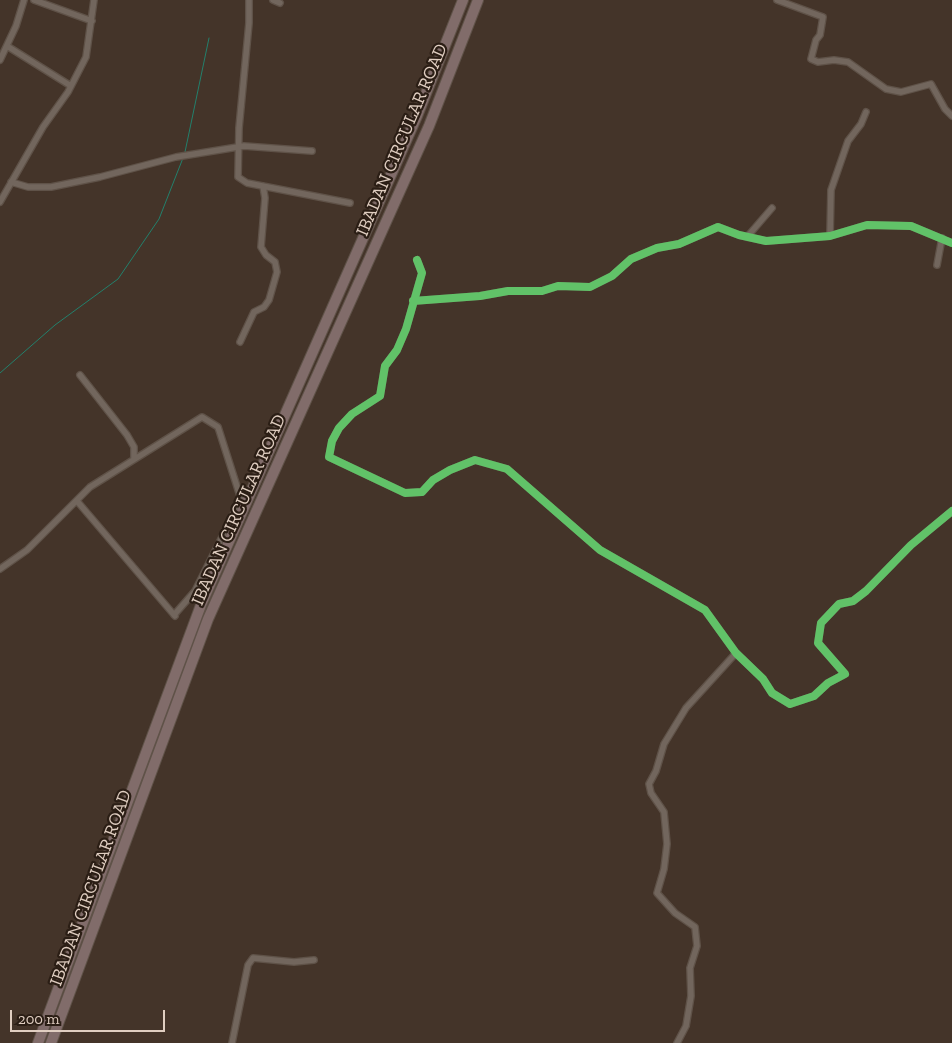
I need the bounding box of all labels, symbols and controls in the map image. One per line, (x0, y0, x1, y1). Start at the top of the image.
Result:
street label: IBADAN CIRCULAR ROAD (352, 41, 452, 239)
street label: IBADAN CIRCULAR ROAD (187, 411, 291, 609)
street label: IBADAN CIRCULAR ROAD (46, 787, 136, 989)
scale bar (12, 1000, 168, 1032)
text: 200 m (18, 1010, 59, 1028)

